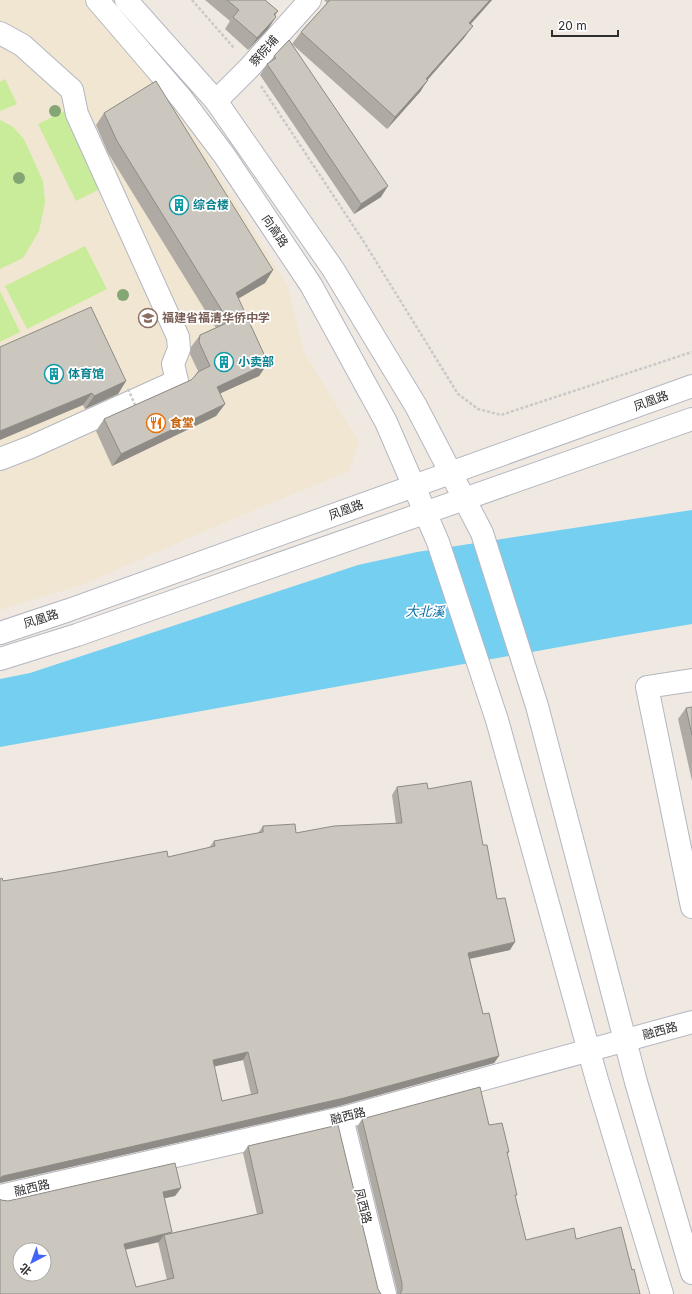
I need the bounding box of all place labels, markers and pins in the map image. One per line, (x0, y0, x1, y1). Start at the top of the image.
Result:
building icon: 综合楼 (168, 194, 190, 216)
place label: 综合楼 (193, 197, 229, 212)
school or university icon: 福建省福清华侨中学 (137, 307, 159, 329)
place label: 福建省福清华侨中学 (162, 310, 270, 325)
building icon: 小卖部 (213, 351, 235, 373)
place label: 小卖部 (238, 354, 274, 369)
building icon: 体育馆 (43, 363, 65, 385)
place label: 体育馆 (68, 366, 104, 381)
restaurant icon: 食堂 (145, 412, 167, 434)
place label: 食堂 (170, 415, 194, 430)

